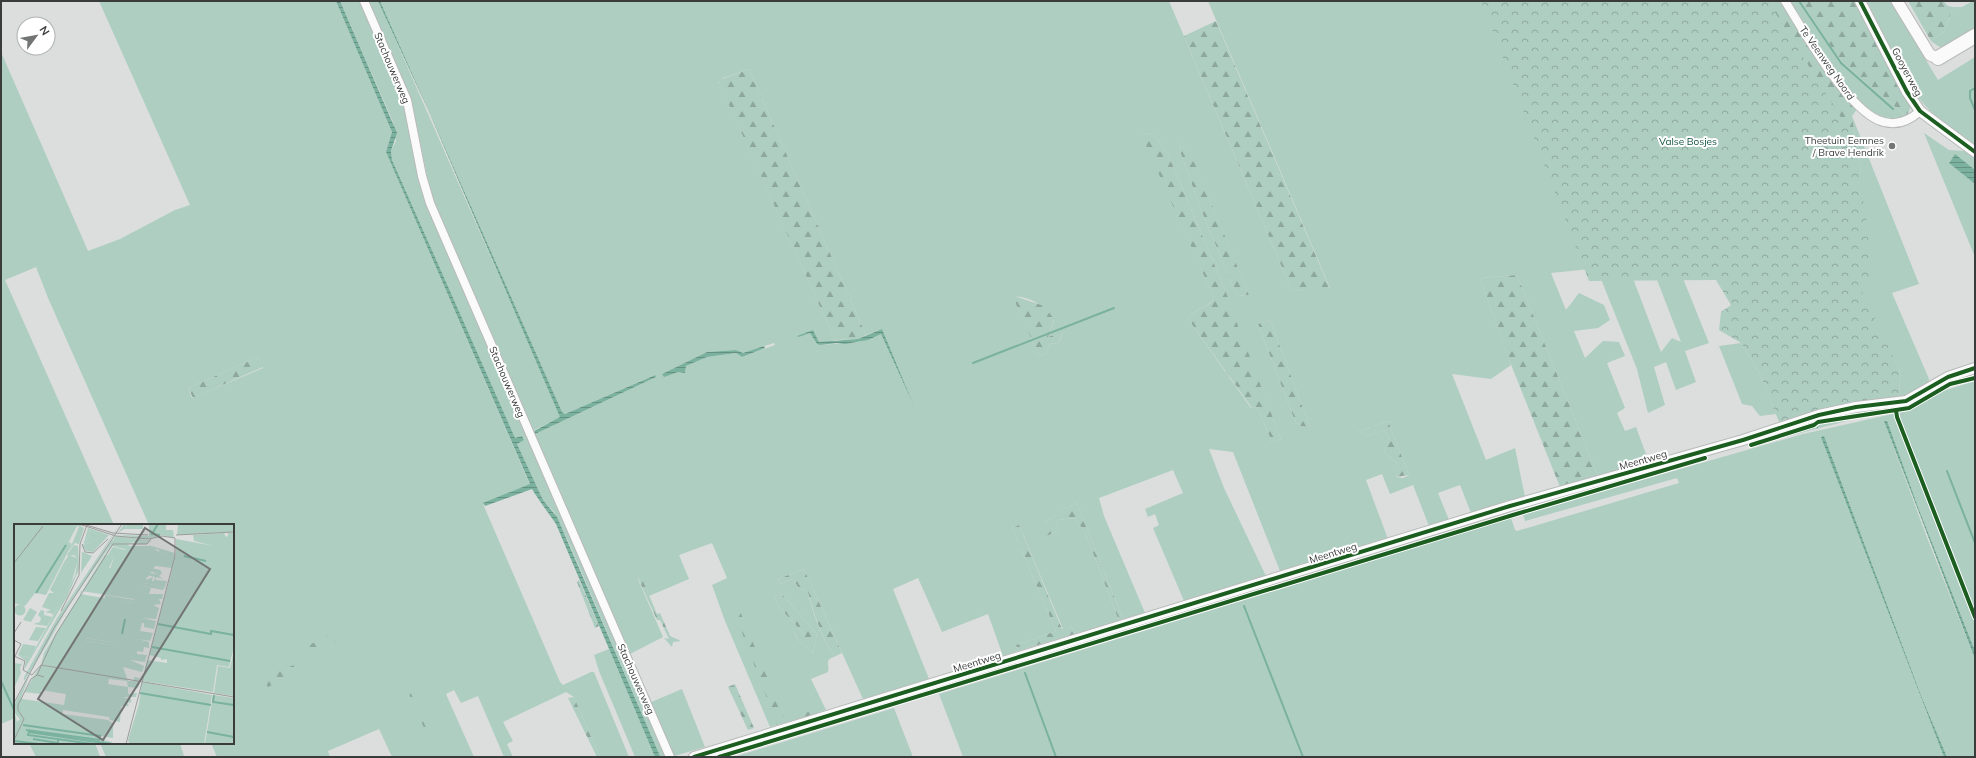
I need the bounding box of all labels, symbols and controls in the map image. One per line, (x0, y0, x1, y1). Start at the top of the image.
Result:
north arrow (16, 16, 56, 56)
text: N (36, 23, 53, 38)
street label: Te Veenweg Noord (1797, 23, 1857, 103)
street label: Stachouwerweg (371, 30, 413, 106)
street label: Gooyerweg (1889, 45, 1925, 99)
place label: Theetuin Eemnes / Brave Hendrik (1805, 134, 1885, 159)
park label: Valse Bosjes (1659, 135, 1717, 148)
marker: Theetuin Eemnes / Brave Hendrik (1887, 141, 1897, 151)
street label: Stachouwerweg (486, 344, 528, 420)
street label: Meentweg (1618, 447, 1668, 473)
inset map (14, 524, 234, 744)
street label: Meentweg (1308, 540, 1358, 566)
street label: Stachouwerweg (615, 642, 657, 716)
street label: Meentweg (952, 649, 1002, 675)

